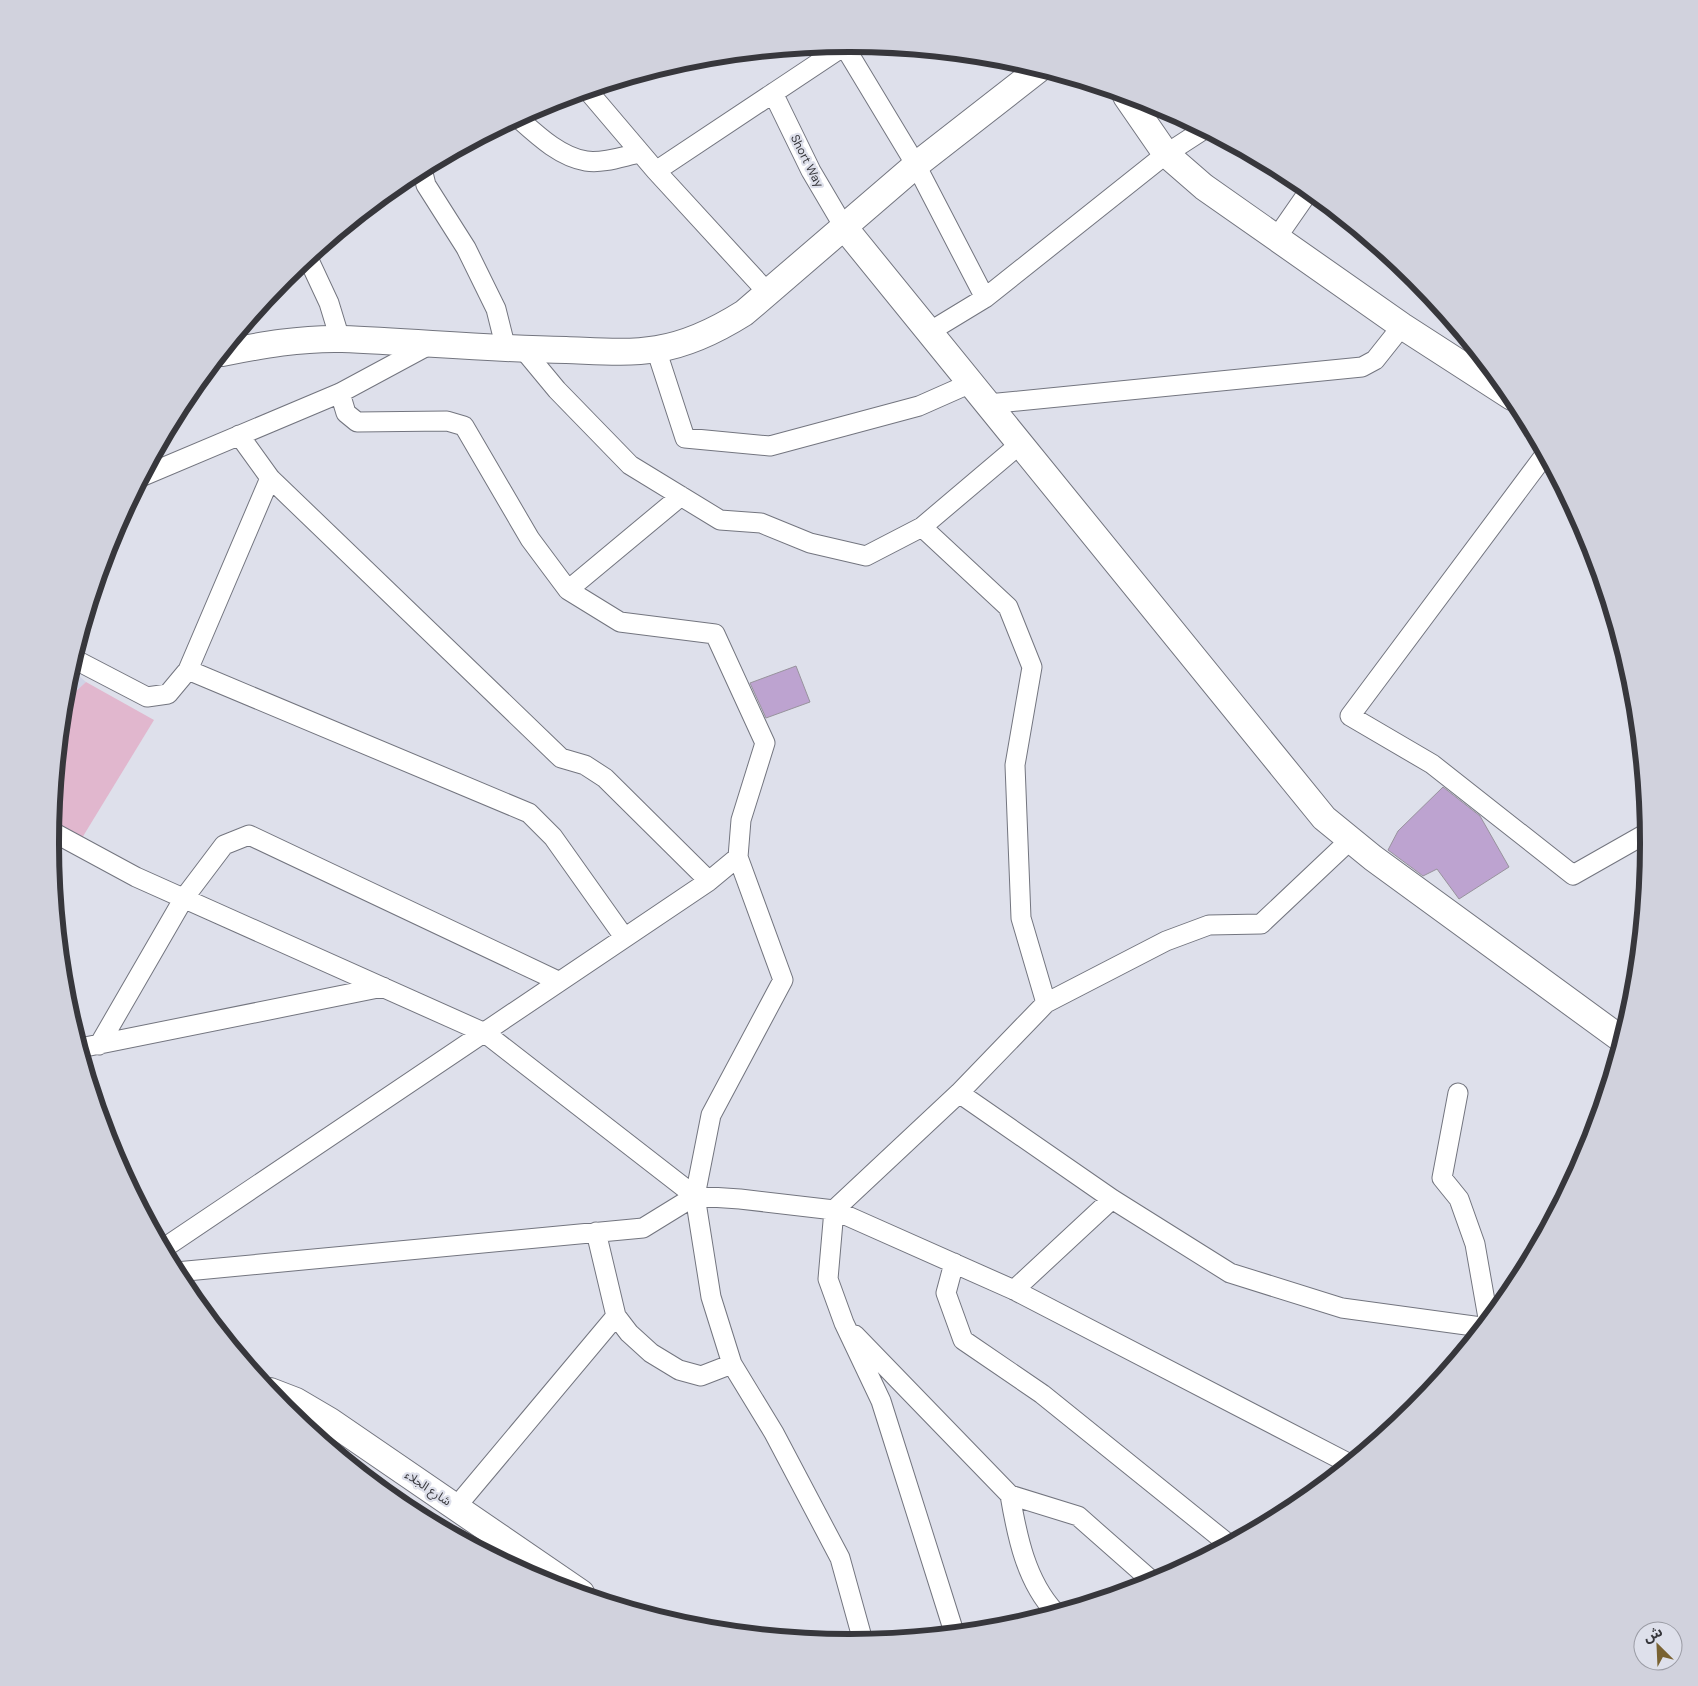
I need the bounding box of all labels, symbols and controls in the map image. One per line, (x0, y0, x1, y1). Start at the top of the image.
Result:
street label: Short Way (787, 132, 827, 190)
street label: شارع الجلاء (401, 1467, 454, 1510)
north arrow (1633, 1621, 1683, 1671)
text: ش (1640, 1622, 1665, 1646)

